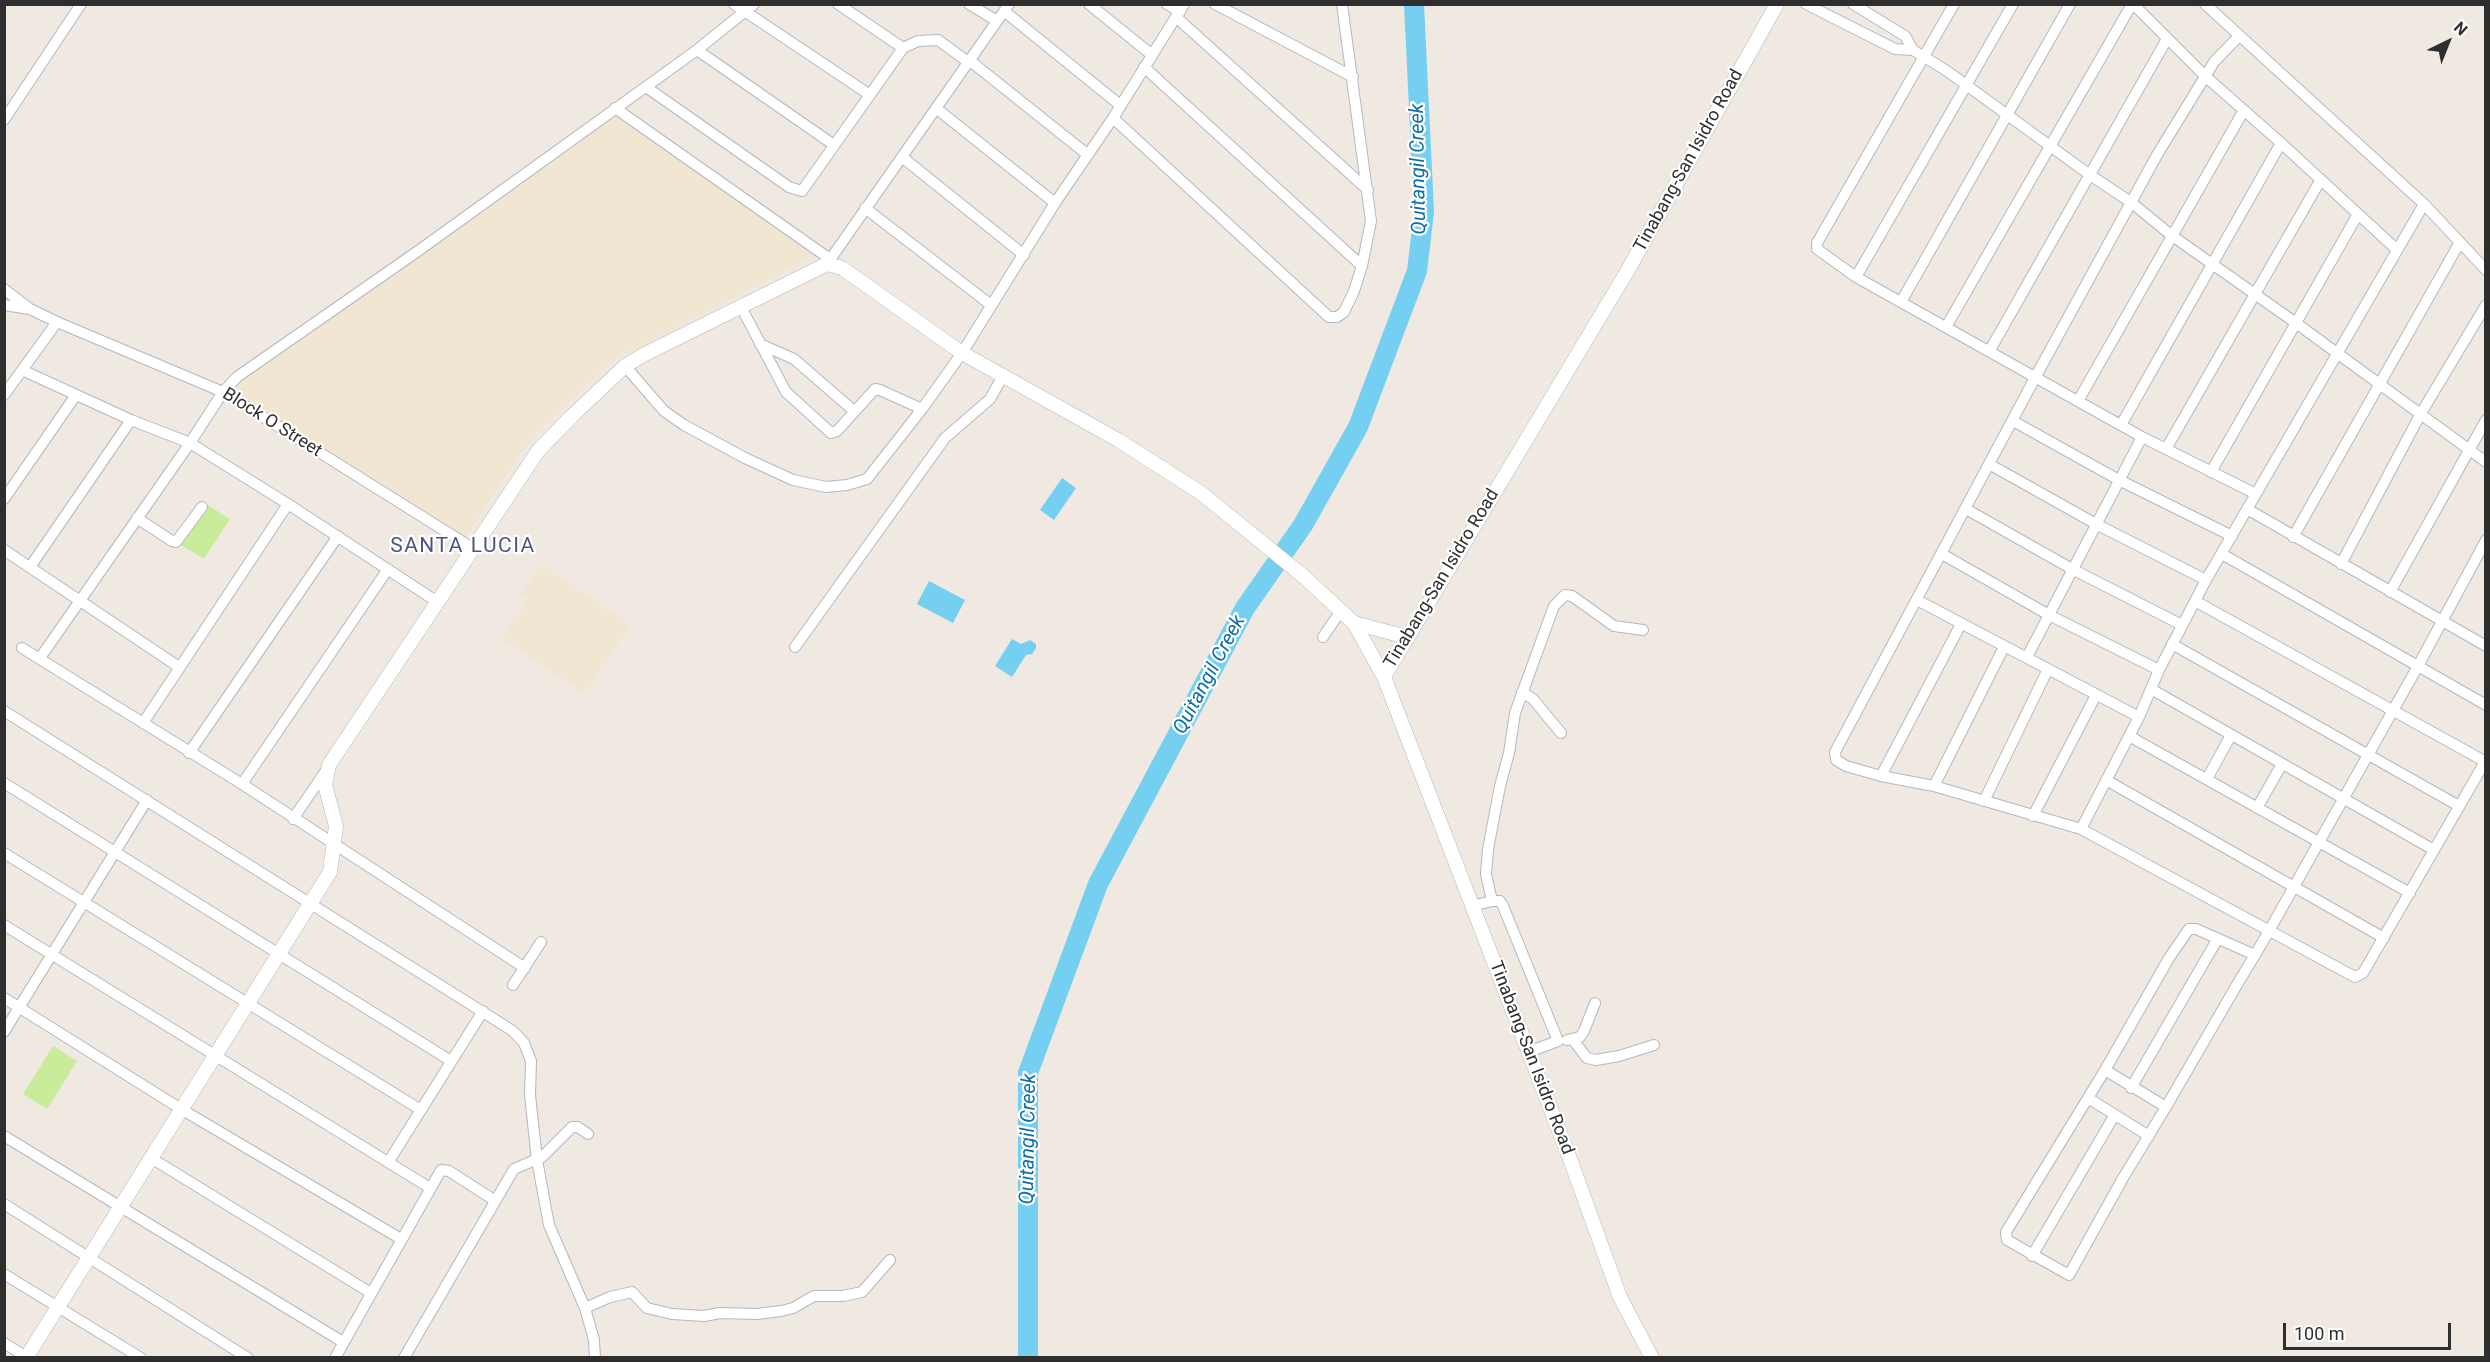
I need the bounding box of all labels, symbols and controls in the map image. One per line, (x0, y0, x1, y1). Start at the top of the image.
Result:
north arrow (2418, 12, 2478, 72)
text: N (2450, 18, 2471, 39)
street label: Tinabang-San Isidro Road (1630, 66, 1748, 256)
water label: Quitangil Creek (1406, 103, 1432, 235)
street label: Block O Street (218, 384, 326, 462)
street label: Tinabang-San Isidro Road (1380, 485, 1504, 673)
district label: SANTA LUCIA (390, 534, 536, 560)
water label: Quitangil Creek (1169, 612, 1251, 738)
street label: Tinabang-San Isidro Road (1484, 958, 1578, 1158)
water label: Quitangil Creek (1016, 1073, 1042, 1205)
scale bar (2286, 1311, 2454, 1349)
text: 100 m (2294, 1323, 2345, 1344)

